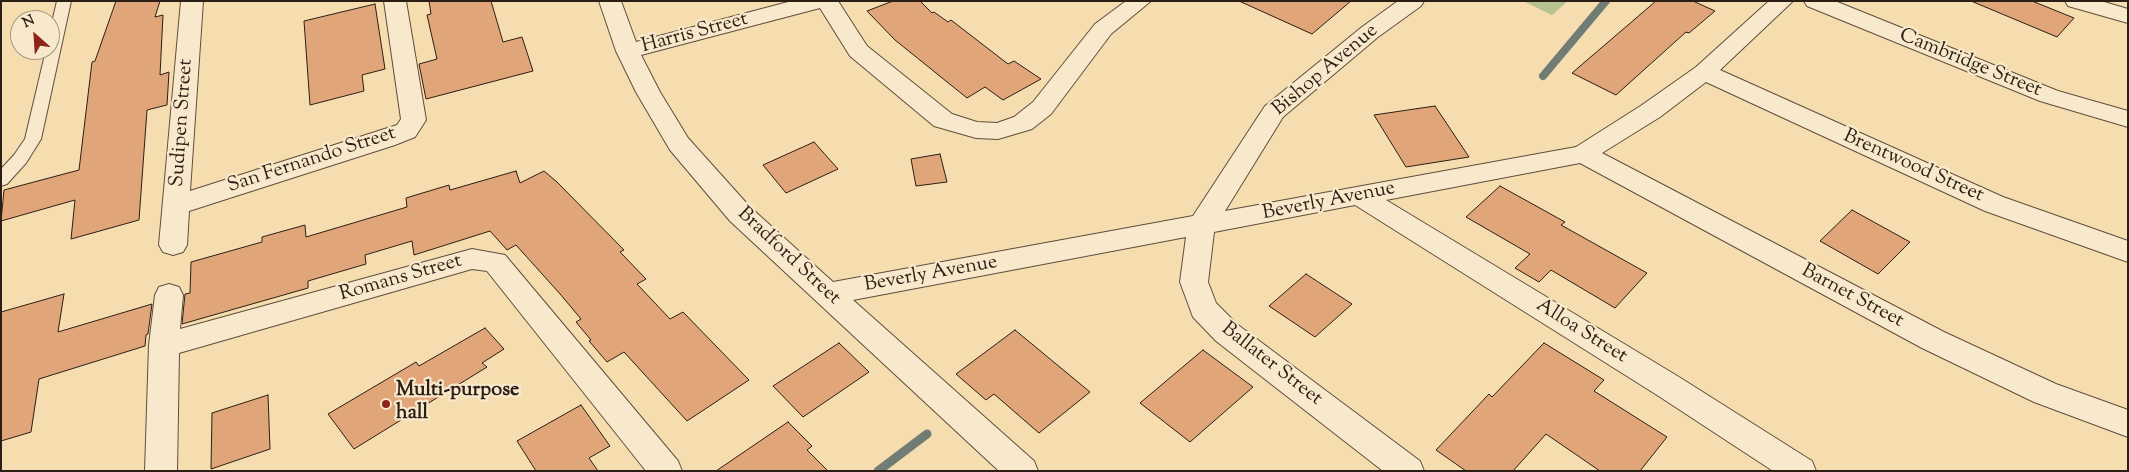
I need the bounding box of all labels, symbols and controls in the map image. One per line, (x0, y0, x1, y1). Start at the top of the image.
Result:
street label: Harris Street (639, 8, 751, 60)
north arrow (10, 10, 60, 60)
text: N (19, 11, 38, 34)
street label: Bishop Avenue (1268, 20, 1384, 122)
street label: Cambridge Street (1895, 25, 2045, 103)
street label: Sudipen Street (167, 58, 199, 188)
street label: San Fernando Street (225, 122, 399, 200)
street label: Brentwood Street (1839, 125, 1987, 209)
street label: Beverly Avenue (1261, 177, 1397, 227)
street label: Bradford Street (731, 203, 845, 311)
street label: Romans Street (337, 250, 465, 308)
street label: Beverly Avenue (863, 251, 999, 299)
street label: Barnet Street (1797, 260, 1907, 334)
street label: Alloa Street (1531, 294, 1631, 370)
street label: Ballater Street (1216, 318, 1326, 412)
place label: Multi-purpose hall (396, 380, 519, 427)
marker: Multi-purpose hall (380, 398, 392, 410)

